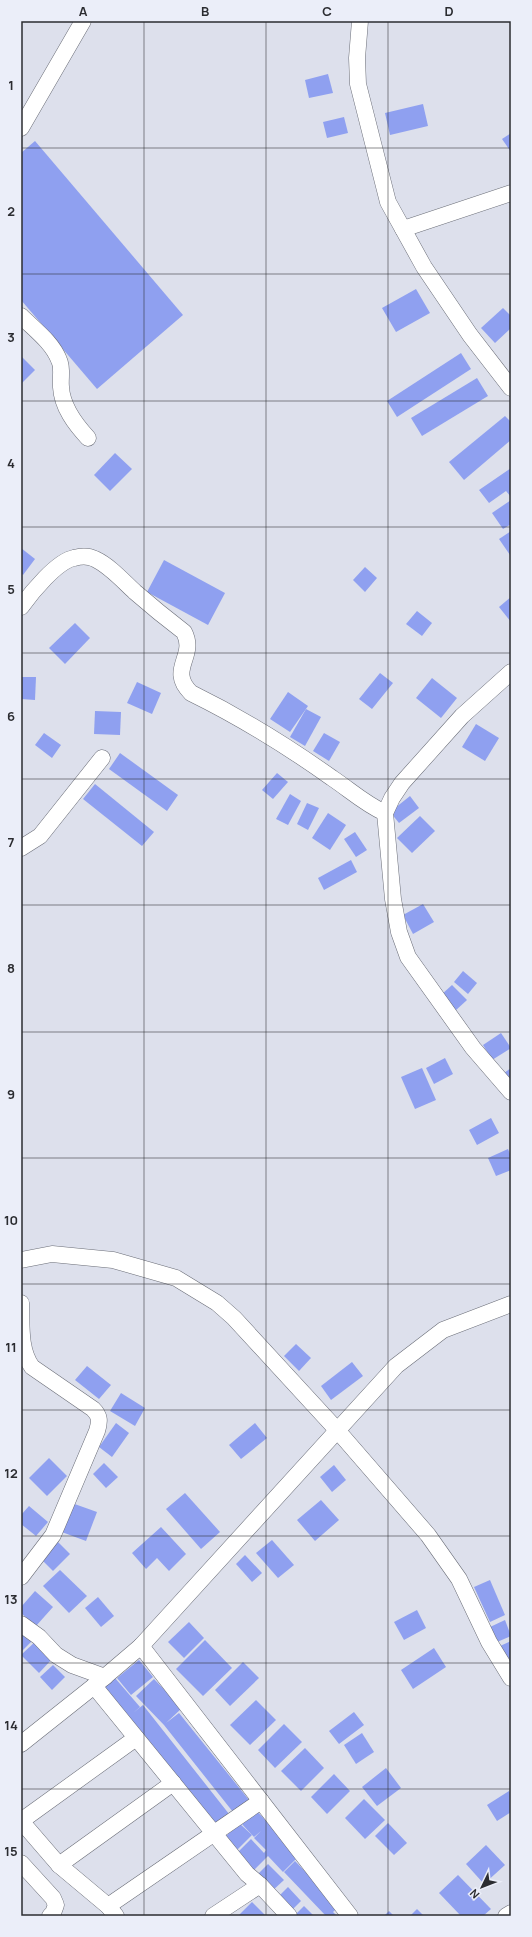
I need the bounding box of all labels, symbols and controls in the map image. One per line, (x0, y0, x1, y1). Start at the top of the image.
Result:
text: A (79, 2, 88, 20)
text: B (201, 2, 209, 20)
text: C (322, 2, 332, 20)
text: D (444, 2, 454, 20)
text: 1 (8, 76, 14, 94)
text: 2 (7, 202, 15, 220)
text: 3 (7, 328, 15, 346)
text: 4 (7, 454, 15, 472)
text: 5 (7, 580, 15, 598)
text: 6 (7, 707, 15, 725)
text: 7 (8, 833, 15, 851)
text: 8 (7, 959, 15, 977)
text: 9 (7, 1085, 15, 1103)
text: 10 (4, 1211, 18, 1229)
text: 11 (5, 1338, 17, 1356)
text: 12 (4, 1464, 18, 1482)
text: 13 (4, 1590, 18, 1608)
text: 14 (4, 1716, 18, 1734)
text: 15 (4, 1842, 18, 1860)
north arrow (462, 1867, 502, 1907)
text: N (466, 1886, 483, 1902)

